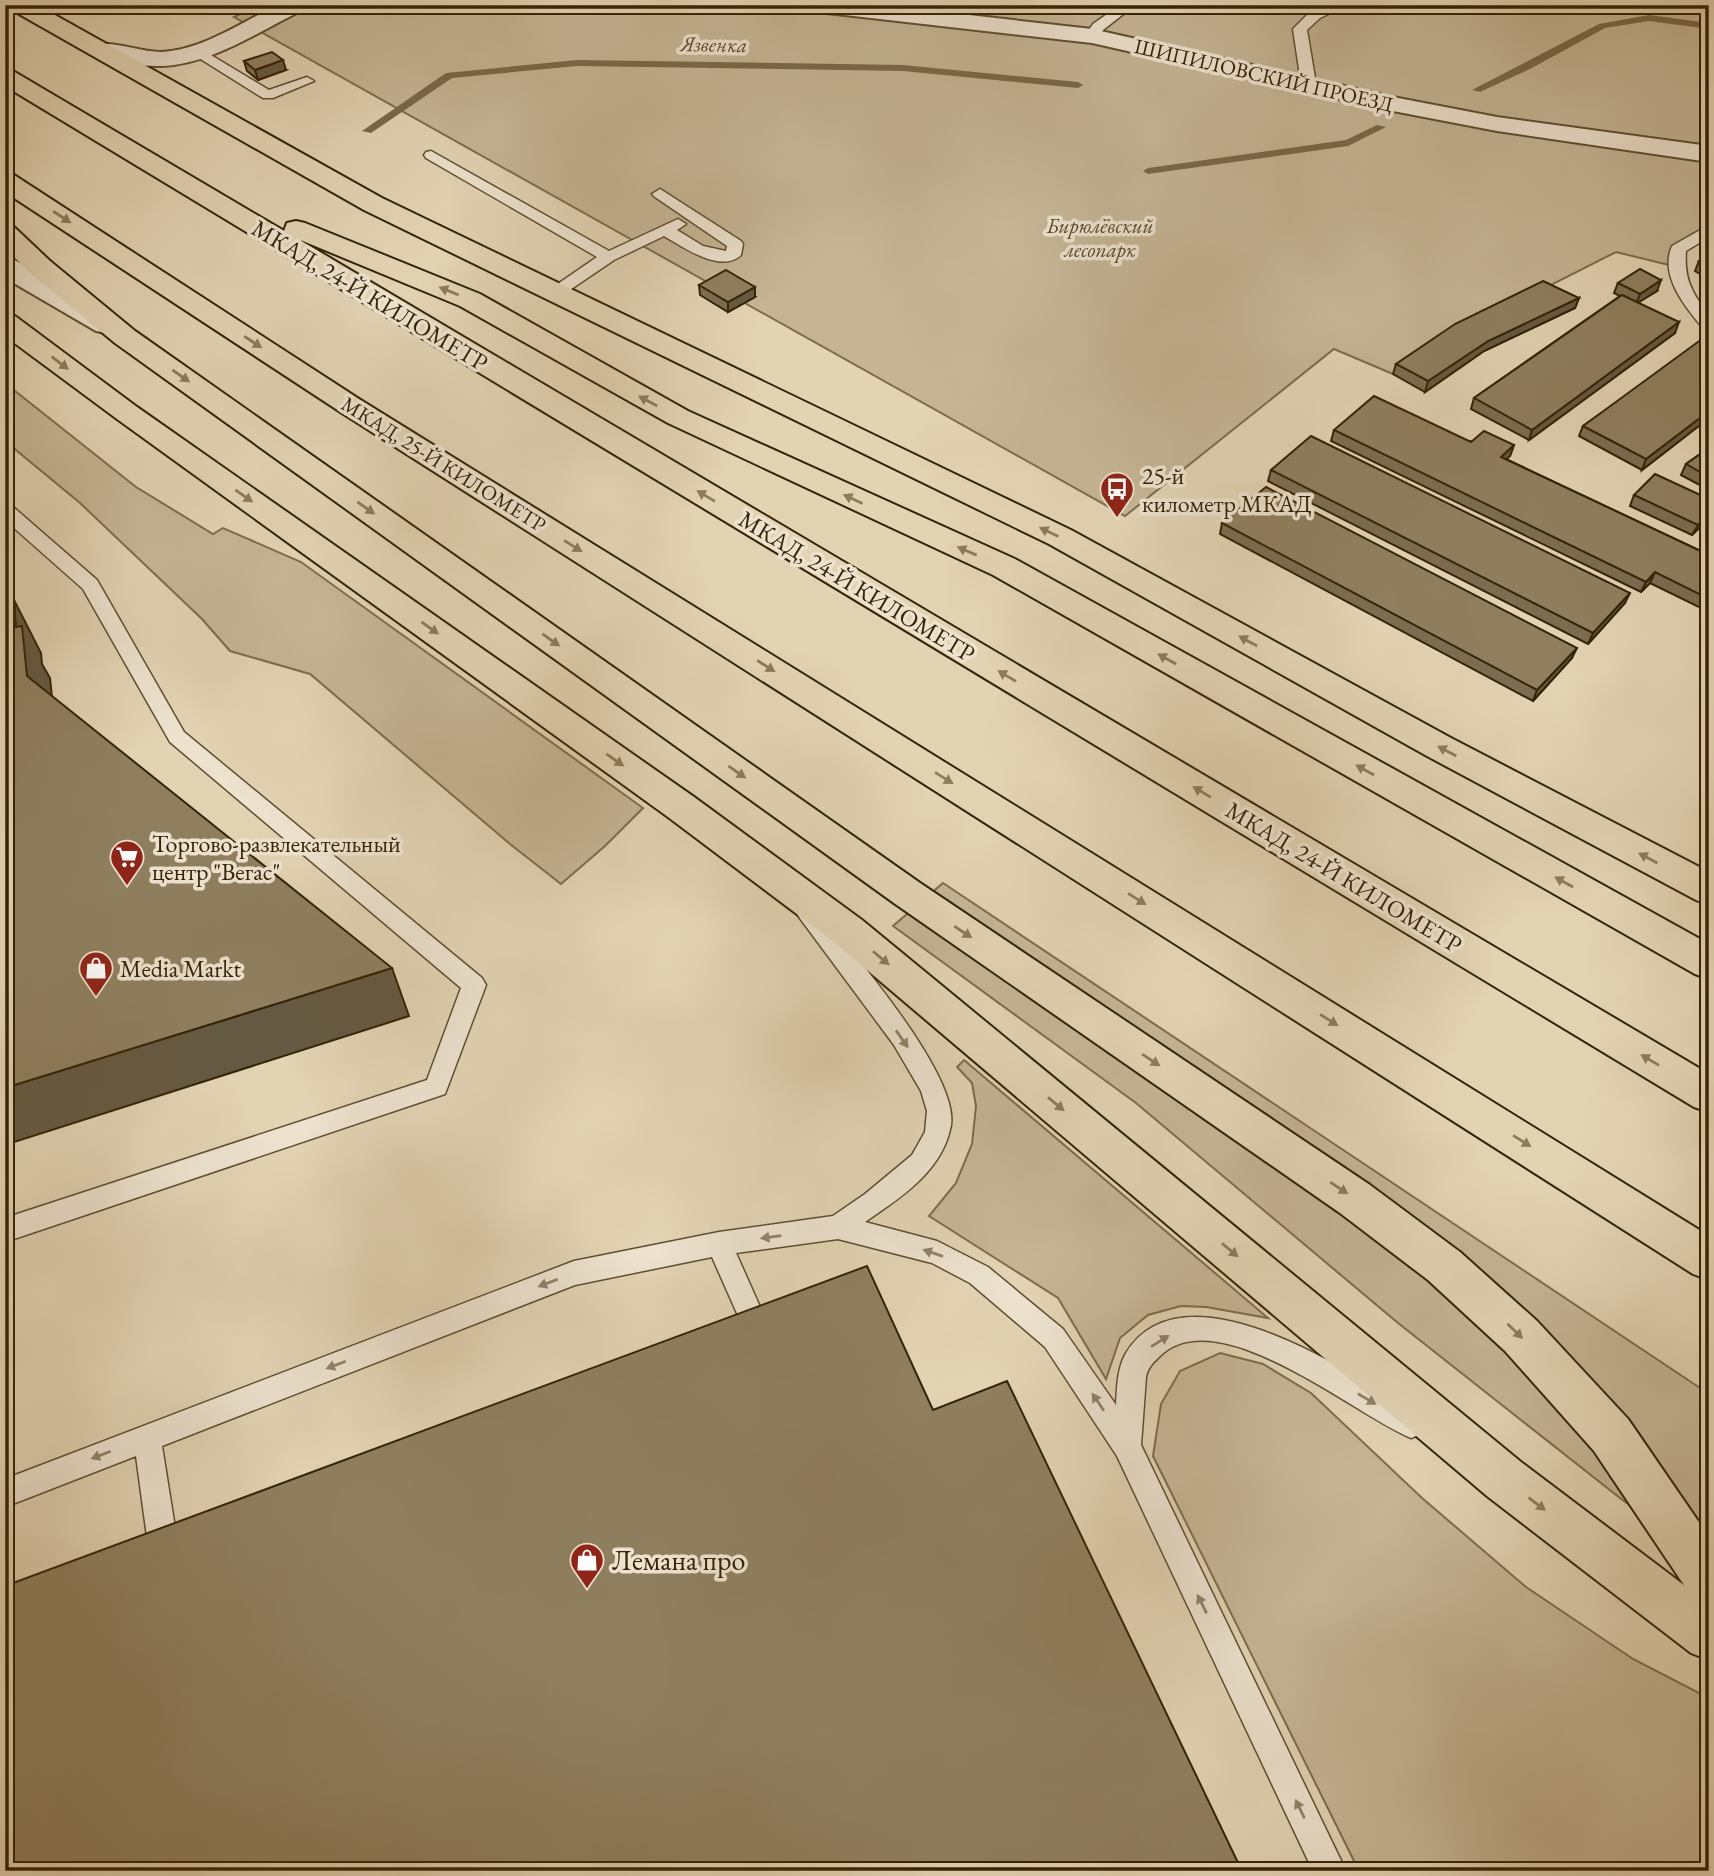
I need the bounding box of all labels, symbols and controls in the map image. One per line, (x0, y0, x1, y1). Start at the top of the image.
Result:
water label: Язвенка (679, 30, 747, 58)
street label: ШИПИЛОВСКИЙ ПРОЕЗД (1132, 32, 1396, 118)
one-way arrow (53, 210, 72, 223)
street label: МКАД, 24-Й КИЛОМЕТР (246, 212, 494, 378)
park label: Бирюлёвский лесопарк (1046, 212, 1154, 263)
one-way arrow (438, 286, 459, 297)
one-way arrow (243, 335, 262, 348)
one-way arrow (51, 355, 69, 369)
one-way arrow (172, 369, 190, 383)
street label: МКАД, 25-Й КИЛОМЕТР (337, 390, 552, 538)
one-way arrow (638, 395, 658, 406)
place label: 25-й километр МКАД (1142, 460, 1312, 519)
bus stop icon: 25-й километр МКАД (1098, 470, 1136, 519)
one-way arrow (235, 489, 253, 503)
one-way arrow (697, 490, 716, 503)
one-way arrow (843, 493, 863, 505)
one-way arrow (357, 501, 375, 515)
street label: МКАД, 24-Й КИЛОМЕТР (733, 503, 981, 669)
one-way arrow (1039, 526, 1059, 538)
one-way arrow (563, 539, 583, 552)
one-way arrow (957, 545, 977, 557)
one-way arrow (421, 621, 439, 635)
one-way arrow (542, 633, 560, 647)
one-way arrow (1238, 636, 1258, 647)
one-way arrow (1157, 653, 1177, 665)
one-way arrow (756, 660, 775, 673)
one-way arrow (997, 670, 1017, 682)
one-way arrow (1437, 746, 1457, 757)
one-way arrow (606, 753, 624, 767)
one-way arrow (1356, 764, 1375, 776)
one-way arrow (728, 765, 746, 779)
one-way arrow (934, 772, 954, 785)
one-way arrow (1193, 786, 1212, 799)
street label: МКАД, 24-Й КИЛОМЕТР (1220, 794, 1468, 960)
place label: Торгово-развлекательный центр "Вегас" (152, 828, 401, 887)
supermarket icon: Торгово-развлекательный центр "Вегас" (108, 838, 146, 887)
one-way arrow (1638, 852, 1658, 864)
one-way arrow (1554, 876, 1573, 888)
one-way arrow (1127, 893, 1146, 906)
one-way arrow (953, 925, 973, 938)
shop icon: Мedia Мarkt (77, 949, 115, 998)
one-way arrow (871, 951, 889, 966)
place label: Мedia Мarkt (120, 953, 242, 984)
one-way arrow (1320, 1014, 1339, 1027)
one-way arrow (895, 1030, 909, 1048)
one-way arrow (1141, 1053, 1161, 1066)
one-way arrow (1641, 1053, 1660, 1066)
one-way arrow (1047, 1096, 1064, 1111)
one-way arrow (1513, 1134, 1531, 1148)
one-way arrow (1329, 1181, 1349, 1194)
one-way arrow (759, 1231, 781, 1242)
one-way arrow (1221, 1242, 1239, 1258)
one-way arrow (922, 1247, 943, 1257)
one-way arrow (538, 1277, 559, 1288)
one-way arrow (1506, 1323, 1523, 1339)
one-way arrow (1150, 1334, 1169, 1347)
one-way arrow (325, 1359, 346, 1370)
one-way arrow (1091, 1393, 1104, 1412)
one-way arrow (1358, 1393, 1377, 1405)
one-way arrow (90, 1450, 111, 1461)
one-way arrow (1528, 1497, 1546, 1511)
shop icon: Лемана про (568, 1541, 606, 1590)
place label: Лемана про (612, 1542, 745, 1578)
one-way arrow (1197, 1594, 1208, 1614)
one-way arrow (1295, 1799, 1306, 1819)

